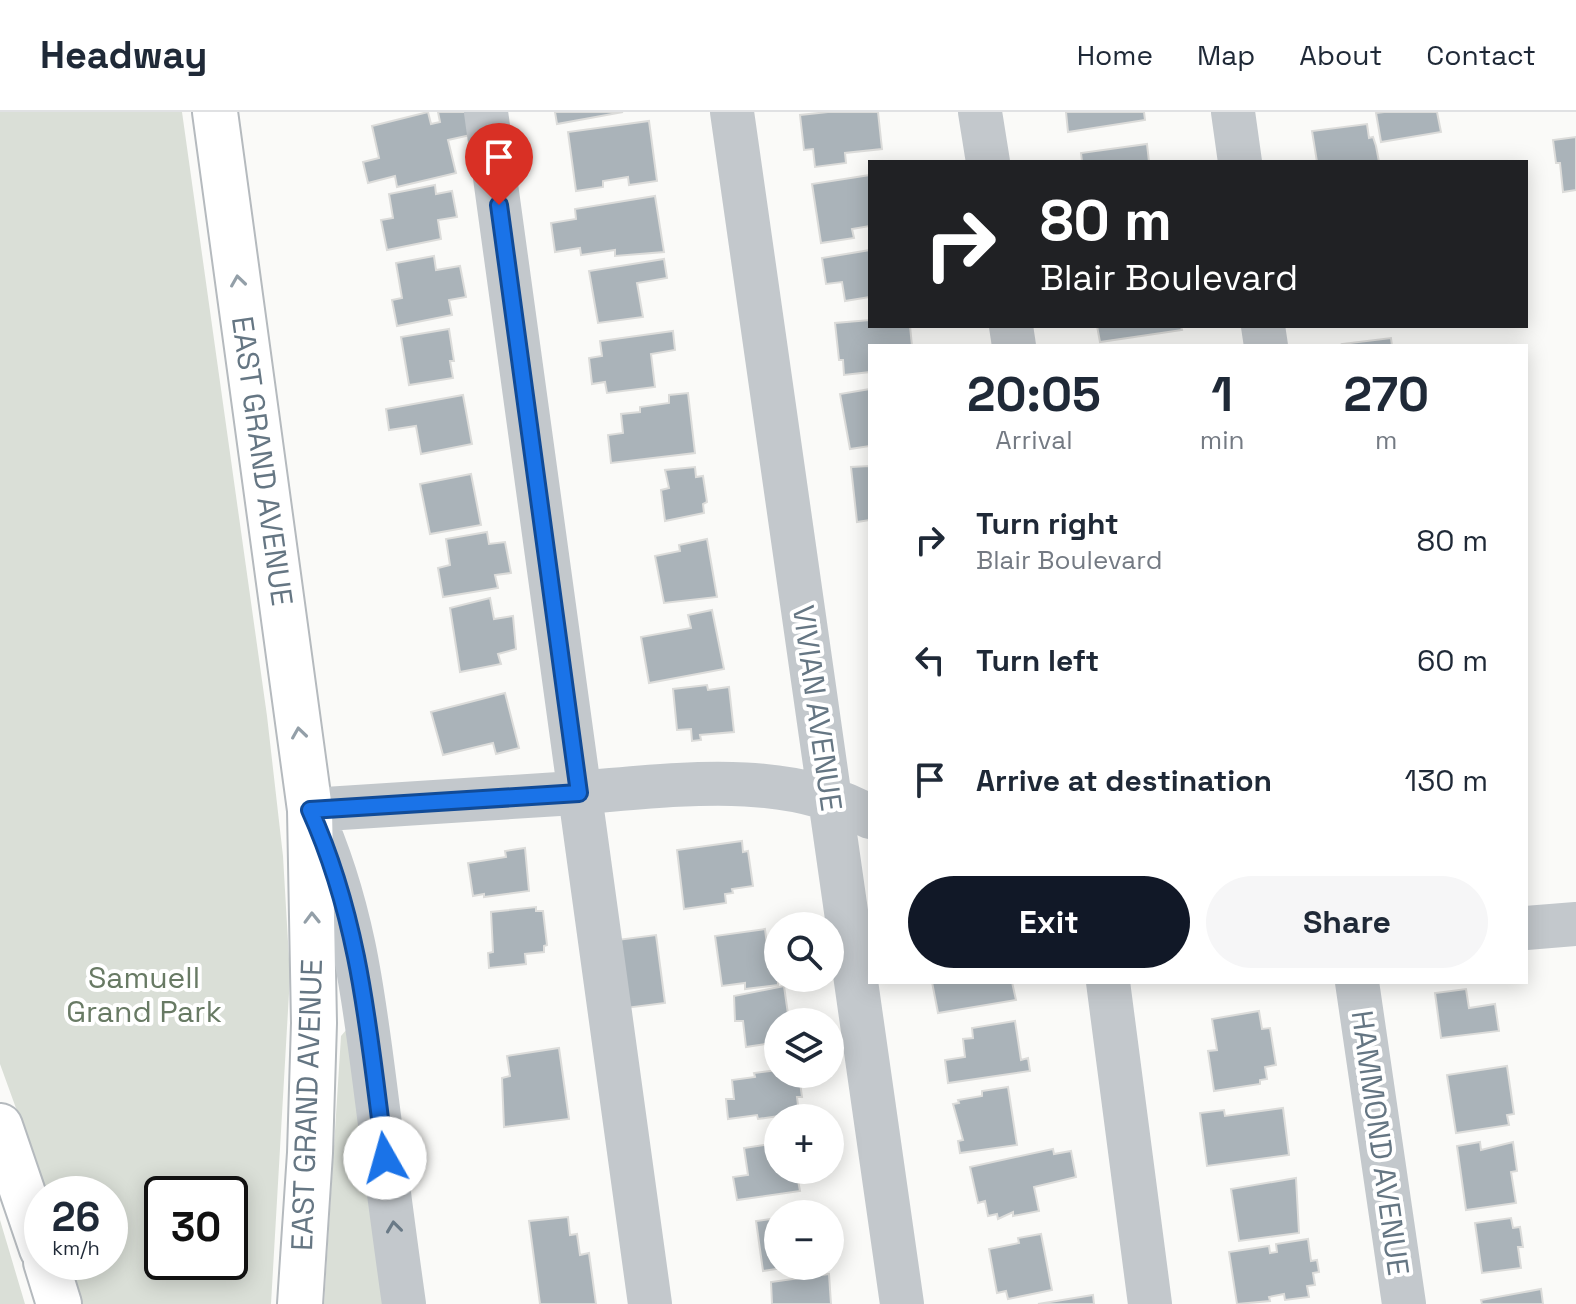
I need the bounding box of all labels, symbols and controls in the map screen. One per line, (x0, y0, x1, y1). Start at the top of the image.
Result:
text: Headway (40, 31, 207, 79)
text: Home (1077, 37, 1153, 73)
text: Map (1197, 37, 1255, 73)
text: About (1299, 37, 1382, 73)
text: Contact (1426, 37, 1536, 73)
pin (465, 123, 533, 205)
icon: arrive (477, 135, 521, 179)
text: 80 m (1040, 185, 1172, 256)
icon: right (908, 192, 1012, 296)
text: Blair Boulevard (1040, 255, 1298, 301)
one-way arrow (230, 274, 247, 288)
street label: EAST GRAND AVENUE (223, 314, 302, 608)
text: 20:05 (967, 364, 1101, 425)
text: 1 (1211, 364, 1233, 425)
text: 270 (1343, 364, 1429, 425)
text: Arrival (995, 423, 1073, 457)
text: min (1200, 423, 1244, 457)
text: m (1375, 423, 1397, 457)
text: Turn right (976, 504, 1119, 543)
icon: right (908, 518, 952, 562)
text: 80 m (1417, 521, 1488, 560)
text: Blair Boulevard (976, 543, 1162, 577)
street label: VIVIAN AVENUE (784, 602, 851, 813)
icon: left (908, 638, 952, 682)
text: Turn left (976, 641, 1099, 680)
text: 60 m (1417, 641, 1488, 680)
one-way arrow (291, 726, 308, 740)
icon: arrive (908, 758, 952, 802)
text: Arrive at destination (976, 761, 1272, 800)
text: 130 m (1405, 761, 1488, 800)
button: Exit (908, 876, 1190, 968)
button: Share (1206, 876, 1488, 968)
one-way arrow (303, 911, 320, 924)
map controls (764, 912, 844, 1280)
button: search (764, 912, 844, 992)
park label: Samuell Grand Park (66, 958, 222, 1031)
street label: EAST GRAND AVENUE (282, 958, 331, 1252)
button: layers (764, 1008, 844, 1088)
street label: HAMMOND AVENUE (1343, 1008, 1418, 1278)
button: + (764, 1104, 844, 1184)
position arrow (343, 1116, 427, 1200)
speed limit sign: 30 (144, 1176, 248, 1280)
text: 26 (52, 1192, 100, 1243)
button: − (764, 1200, 844, 1280)
one-way arrow (385, 1220, 402, 1233)
text: km/h (52, 1235, 100, 1261)

